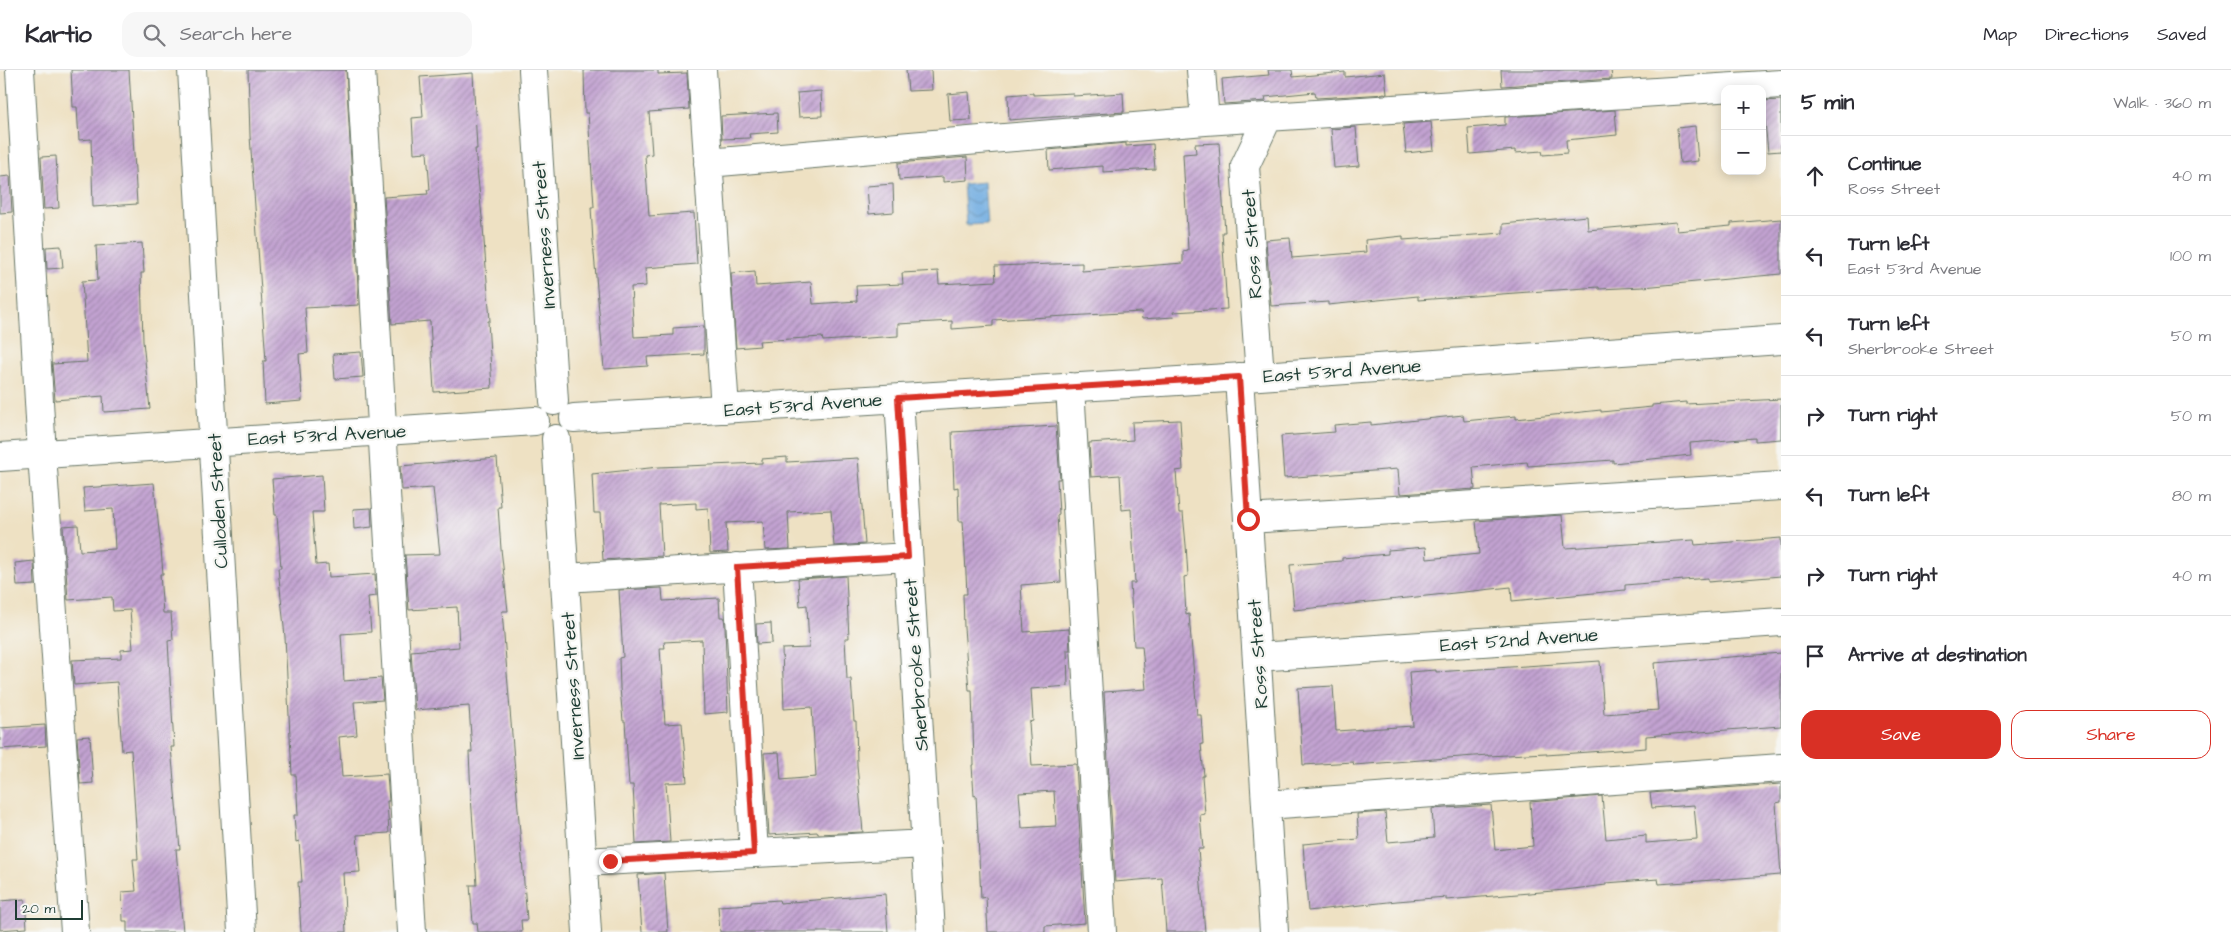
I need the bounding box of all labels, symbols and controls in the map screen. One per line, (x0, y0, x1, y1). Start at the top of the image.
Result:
search box (122, 12, 472, 57)
text: Kartio (25, 18, 92, 52)
icon: search (140, 21, 168, 49)
text: Search here (180, 21, 292, 48)
text: Map (1983, 22, 2017, 47)
text: Directions (2045, 22, 2129, 47)
text: Saved (2157, 22, 2206, 47)
map controls (1721, 85, 1766, 175)
button: + (1721, 85, 1766, 130)
text: 5 min (1801, 88, 1854, 117)
text: Walk · 360 m (2113, 92, 2211, 114)
button: − (1721, 130, 1766, 175)
text: Continue (1848, 151, 1922, 178)
street label: Inverness Street (526, 160, 563, 310)
icon: ahead (1801, 162, 1829, 190)
text: 40 m (2171, 165, 2211, 187)
text: Ross Street (1848, 178, 1940, 200)
street label: Ross Street (1235, 188, 1270, 299)
text: Turn left (1848, 231, 1929, 258)
icon: left (1801, 242, 1829, 270)
text: 100 m (2170, 245, 2211, 267)
text: East 53rd Avenue (1848, 258, 1981, 280)
text: Turn left (1848, 311, 1929, 338)
icon: left (1801, 322, 1829, 350)
text: 50 m (2171, 325, 2211, 347)
text: Sherbrooke Street (1848, 338, 1994, 360)
street label: East 53rd Avenue (1262, 353, 1422, 390)
street label: East 53rd Avenue (723, 387, 883, 424)
icon: right (1801, 402, 1829, 430)
text: Turn right (1848, 402, 1937, 429)
text: 50 m (2171, 405, 2211, 427)
street label: East 53rd Avenue (247, 418, 407, 453)
street label: Culloden Street (201, 432, 236, 569)
icon: left (1801, 482, 1829, 510)
text: Turn left (1848, 482, 1929, 509)
text: 80 m (2172, 485, 2211, 507)
route start (1237, 508, 1260, 531)
icon: right (1801, 562, 1829, 590)
text: Turn right (1848, 562, 1937, 589)
text: 40 m (2171, 565, 2211, 587)
street label: Sherbrooke Street (897, 577, 936, 752)
street label: Ross Street (1241, 598, 1276, 709)
street label: Inverness Street (555, 611, 592, 761)
street label: East 52nd Avenue (1439, 621, 1599, 659)
icon: arrive (1801, 642, 1829, 670)
text: Arrive at destination (1848, 642, 2027, 669)
button: Save (1801, 710, 2001, 759)
button: Share (2011, 710, 2211, 759)
route end (599, 850, 622, 873)
scale bar (15, 897, 82, 920)
text: 20 m (22, 899, 55, 919)

